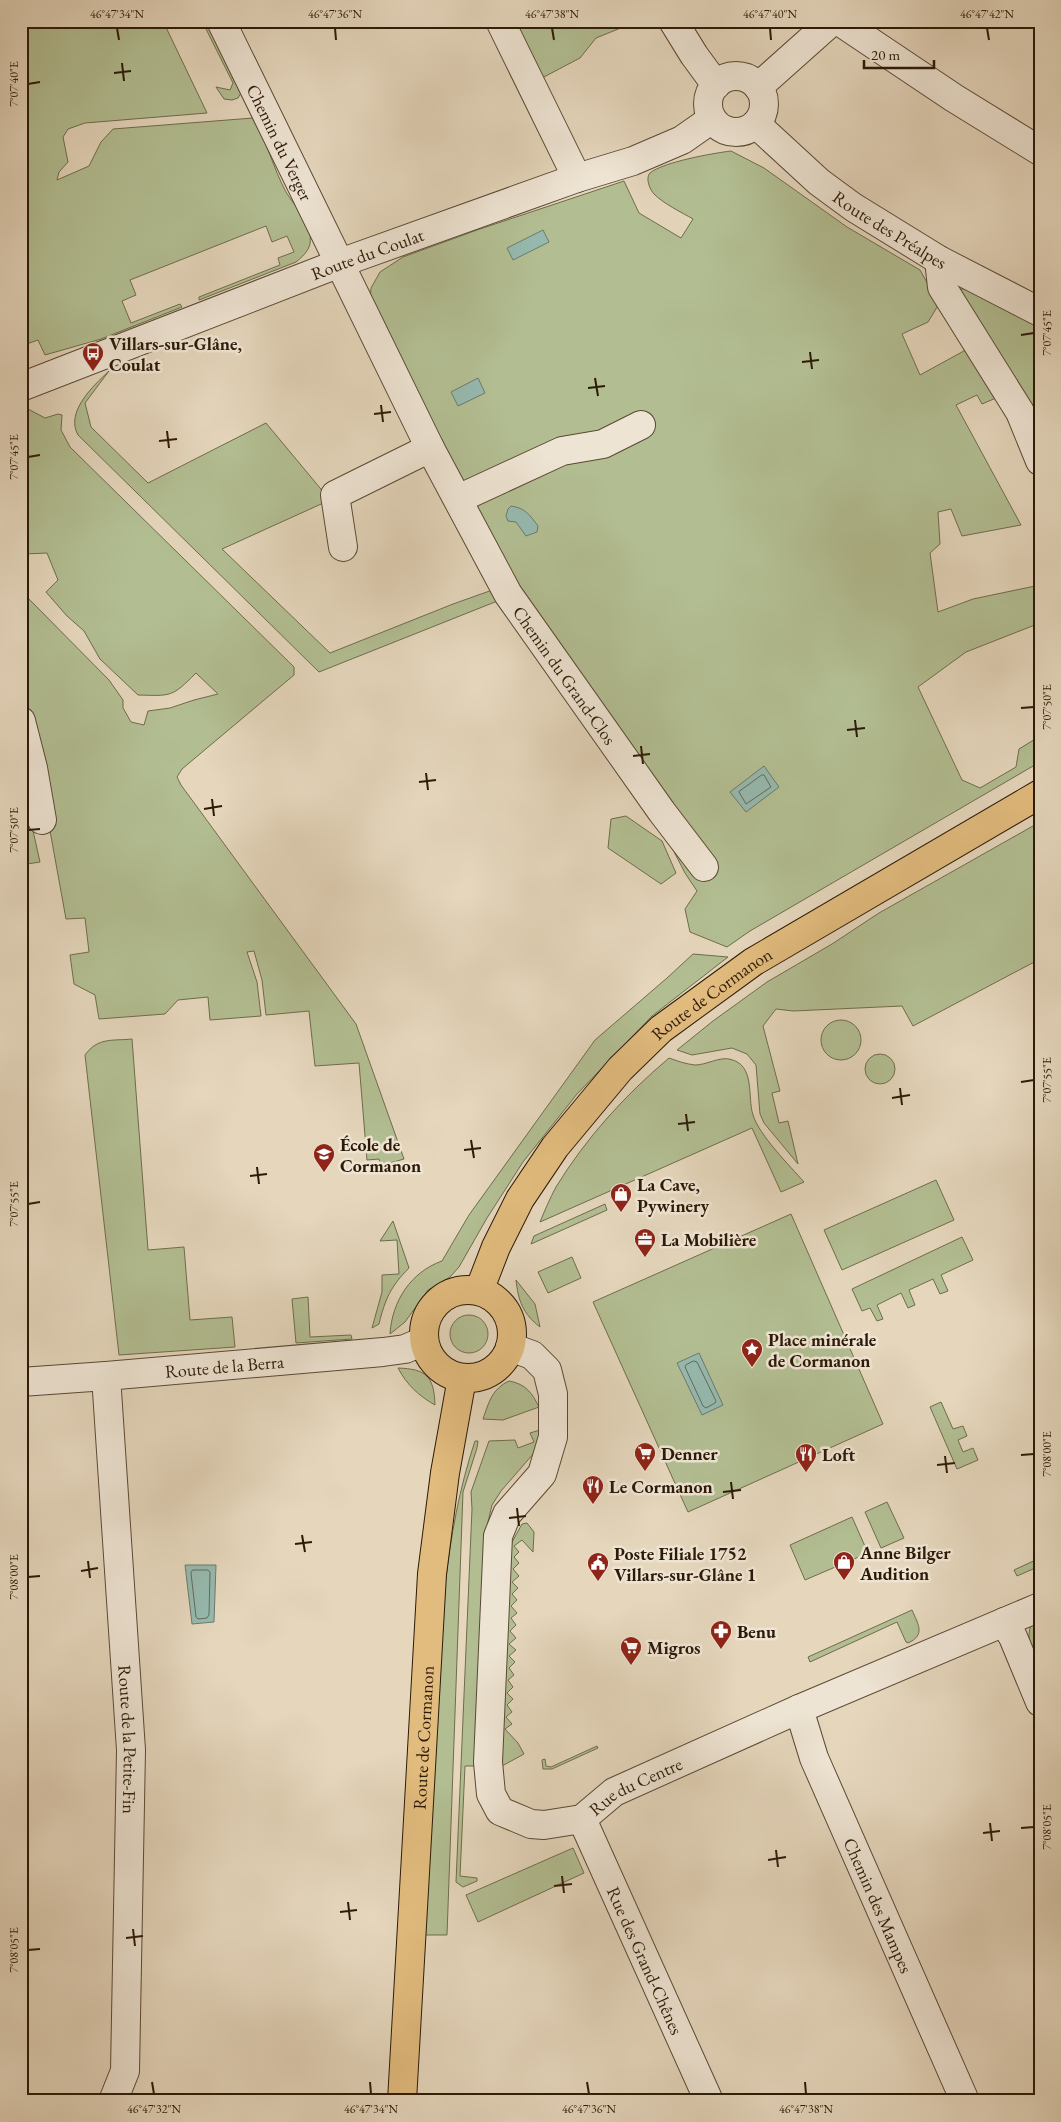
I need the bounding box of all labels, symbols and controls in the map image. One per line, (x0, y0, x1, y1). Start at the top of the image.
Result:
text: 46°47'34"N (90, 6, 144, 22)
text: 46°47'36"N (308, 6, 362, 22)
text: 46°47'38"N (525, 6, 579, 22)
text: 46°47'40"N (743, 6, 797, 22)
text: 46°47'42"N (960, 6, 1014, 22)
scale bar (864, 38, 934, 70)
text: 20 m (871, 45, 900, 64)
text: 7°07'40"E (6, 61, 22, 107)
street label: Chemin du Verger (242, 80, 319, 204)
street label: Route des Préalpes (829, 185, 951, 274)
street label: Route du Coulat (308, 222, 427, 285)
text: 7°07'45"E (1039, 310, 1055, 356)
place label: Villars-sur-Glâne, Coulat (109, 332, 242, 376)
bus stop icon: Villars-sur-Glâne, Coulat (81, 341, 105, 372)
text: 7°07'45"E (6, 434, 22, 480)
street label: Chemin du Grand-Clos (508, 601, 622, 749)
text: 7°07'50"E (1039, 684, 1055, 730)
text: 7°07'50"E (6, 807, 22, 853)
street label: Route de Cormanon (646, 942, 776, 1045)
text: 7°07'55"E (1039, 1057, 1055, 1103)
place label: École de Cormanon (340, 1133, 421, 1177)
school or university icon: École de Cormanon (312, 1142, 336, 1173)
place label: La Cave, Pywinery (637, 1173, 710, 1217)
text: 7°07'55"E (6, 1181, 22, 1227)
shop icon: La Cave, Pywinery (609, 1182, 633, 1213)
office icon: La Mobilière (633, 1227, 657, 1258)
place label: La Mobilière (661, 1228, 757, 1251)
place label: Place minérale de Cormanon (768, 1328, 877, 1372)
place icon: Place minérale de Cormanon (740, 1337, 764, 1368)
street label: Route de la Berra (164, 1349, 286, 1382)
text: 7°08'00"E (1039, 1431, 1055, 1477)
supermarket icon: Denner (633, 1441, 657, 1472)
place label: Denner (661, 1442, 718, 1465)
restaurant icon: Loft (794, 1442, 818, 1473)
place label: Loft (822, 1443, 855, 1466)
restaurant icon: Le Cormanon (581, 1474, 605, 1505)
place label: Le Cormanon (609, 1475, 713, 1498)
place label: Anne Bilger Audition (859, 1541, 951, 1585)
place label: Poste Filiale 1752 Villars-sur-Glâne 1 (614, 1542, 756, 1586)
shop icon: Anne Bilger Audition (832, 1550, 856, 1581)
public building icon: Poste Filiale 1752 Villars-sur-Glâne 1 (586, 1551, 610, 1582)
text: 7°08'00"E (6, 1554, 22, 1600)
pharmacy icon: Benu (709, 1619, 733, 1650)
place label: Benu (737, 1620, 776, 1643)
supermarket icon: Migros (619, 1635, 643, 1666)
place label: Migros (647, 1636, 701, 1659)
street label: Route de la Petite-Fin (114, 1664, 143, 1815)
street label: Route de Cormanon (407, 1664, 438, 1810)
street label: Rue du Centre (584, 1752, 685, 1820)
text: 7°08'05"E (1039, 1804, 1055, 1850)
street label: Chemin des Mampes (839, 1834, 919, 1977)
street label: Rue des Grand-Chênes (602, 1883, 689, 2038)
text: 7°08'05"E (6, 1927, 22, 1973)
text: 46°47'32"N (127, 2101, 181, 2117)
text: 46°47'34"N (344, 2101, 398, 2117)
text: 46°47'36"N (562, 2101, 616, 2117)
text: 46°47'38"N (779, 2101, 833, 2117)

